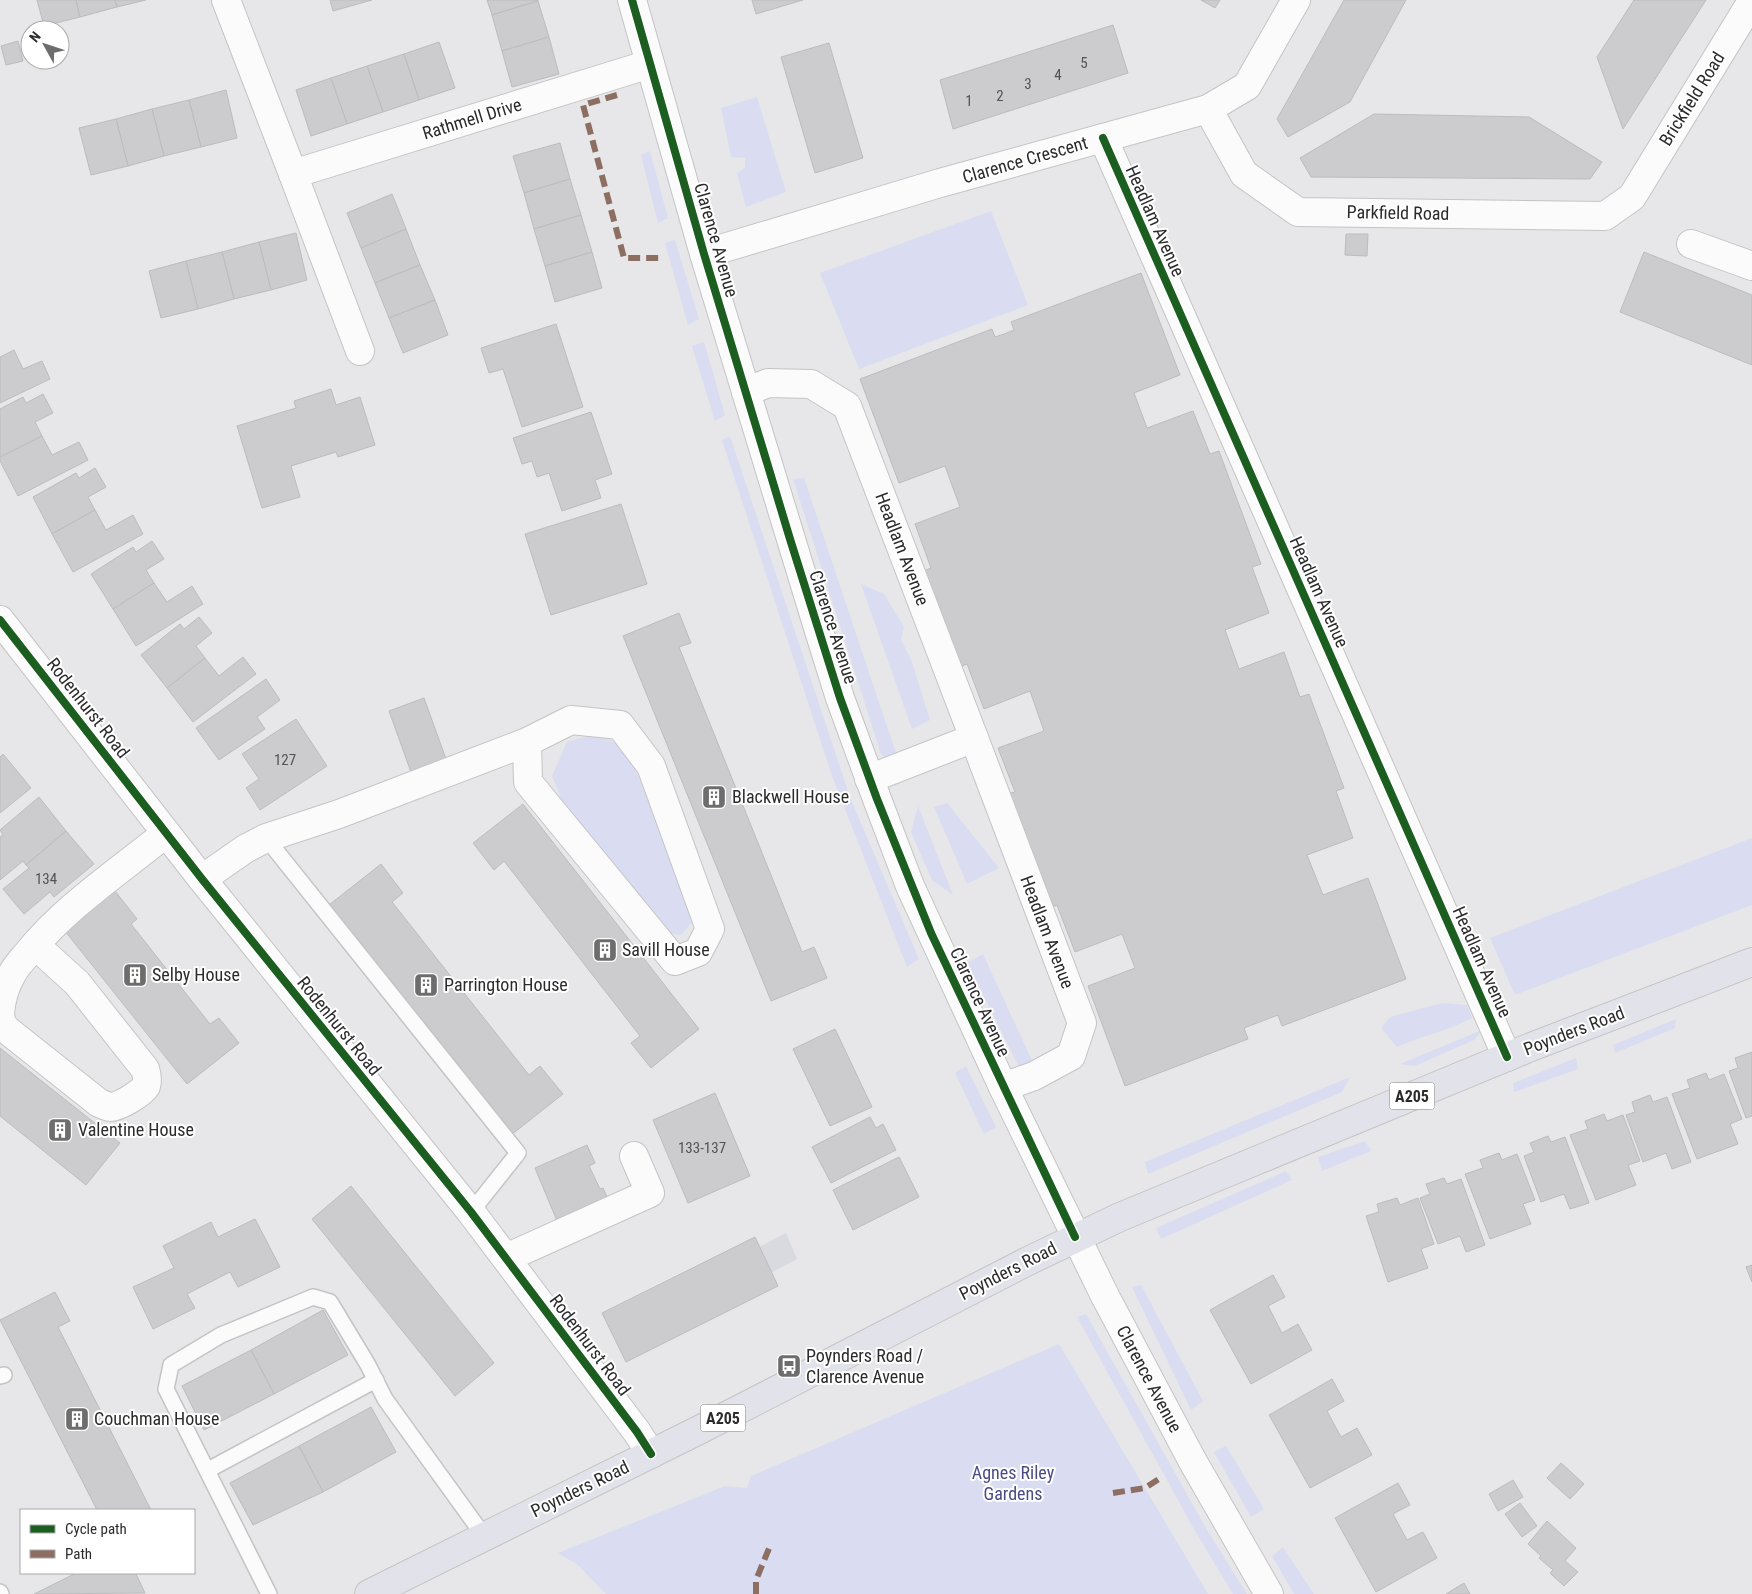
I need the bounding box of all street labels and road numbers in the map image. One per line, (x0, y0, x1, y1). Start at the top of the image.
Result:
street label: Brickfield Road (1654, 48, 1729, 149)
street label: Rathmell Drive (420, 93, 524, 144)
street label: Clarence Crescent (960, 132, 1090, 187)
street label: Headlam Avenue (1122, 162, 1189, 280)
street label: Clarence Avenue (690, 180, 743, 300)
street label: Parkfield Road (1346, 201, 1450, 224)
street label: Headlam Avenue (871, 489, 934, 608)
street label: Headlam Avenue (1286, 533, 1353, 651)
street label: Clarence Avenue (805, 567, 862, 686)
street label: Rodenhurst Road (43, 653, 134, 762)
street label: Headlam Avenue (1016, 872, 1079, 991)
street label: Headlam Avenue (1449, 903, 1516, 1021)
street label: Clarence Avenue (946, 944, 1015, 1060)
street label: Rodenhurst Road (293, 972, 386, 1079)
street label: Poynders Road (1520, 1002, 1627, 1059)
road number: A205 (1390, 1082, 1434, 1110)
street label: Poynders Road (956, 1237, 1060, 1304)
street label: Rodenhurst Road (545, 1290, 635, 1399)
street label: Clarence Avenue (1112, 1322, 1186, 1436)
road number: A205 (700, 1405, 746, 1432)
street label: Poynders Road (527, 1456, 632, 1521)

